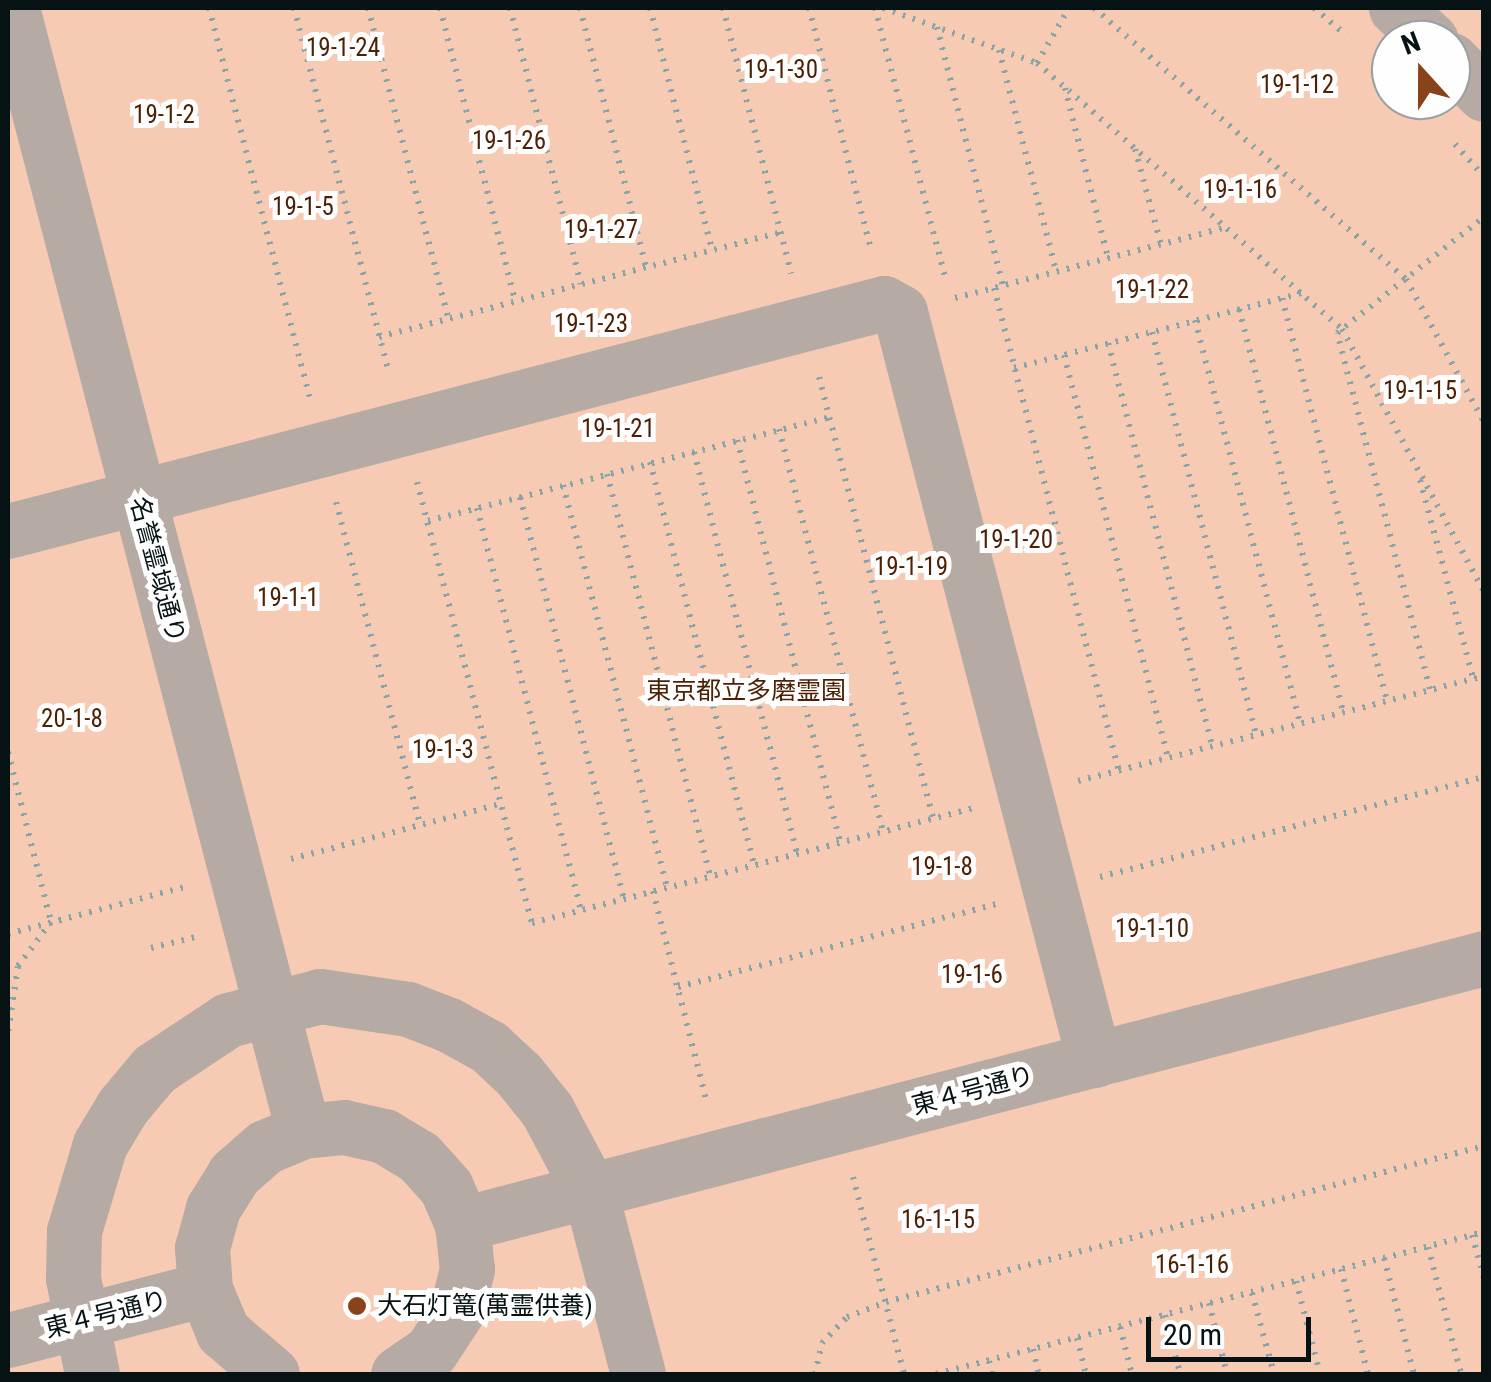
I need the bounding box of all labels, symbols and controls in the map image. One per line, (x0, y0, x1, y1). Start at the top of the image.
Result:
north arrow (1371, 20, 1471, 120)
text: N (1397, 25, 1425, 62)
park label: 19-1-24 (306, 33, 380, 63)
park label: 19-1-30 (744, 55, 818, 85)
park label: 19-1-12 (1260, 70, 1334, 100)
park label: 19-1-2 (133, 100, 195, 130)
park label: 19-1-26 (472, 126, 546, 156)
park label: 19-1-16 (1203, 175, 1277, 205)
park label: 19-1-5 (272, 192, 334, 222)
park label: 19-1-27 (564, 215, 638, 245)
park label: 19-1-22 (1115, 275, 1189, 305)
park label: 19-1-23 (554, 309, 628, 339)
park label: 19-1-15 (1383, 376, 1457, 406)
park label: 19-1-21 (581, 414, 655, 444)
street label: 名誉霊域通り (123, 494, 191, 646)
park label: 19-1-20 (979, 525, 1053, 555)
park label: 19-1-19 (874, 552, 948, 582)
park label: 19-1-1 (257, 583, 319, 613)
park label: 東京都立多磨霊園 (646, 676, 846, 706)
park label: 20-1-8 (41, 704, 103, 734)
park label: 19-1-3 (412, 735, 474, 765)
park label: 19-1-8 (911, 852, 973, 882)
park label: 19-1-10 (1115, 914, 1189, 944)
park label: 19-1-6 (941, 960, 1003, 990)
street label: 東４号通り (909, 1060, 1037, 1122)
park label: 16-1-15 (901, 1205, 975, 1235)
park label: 16-1-16 (1155, 1250, 1229, 1280)
street label: 東４号通り (42, 1285, 170, 1345)
place label: 大石灯篭(萬霊供養) (377, 1291, 593, 1321)
marker: 大石灯篭(萬霊供養) (346, 1295, 368, 1317)
scale bar (1151, 1297, 1316, 1359)
text: 20 m (1163, 1317, 1222, 1352)

